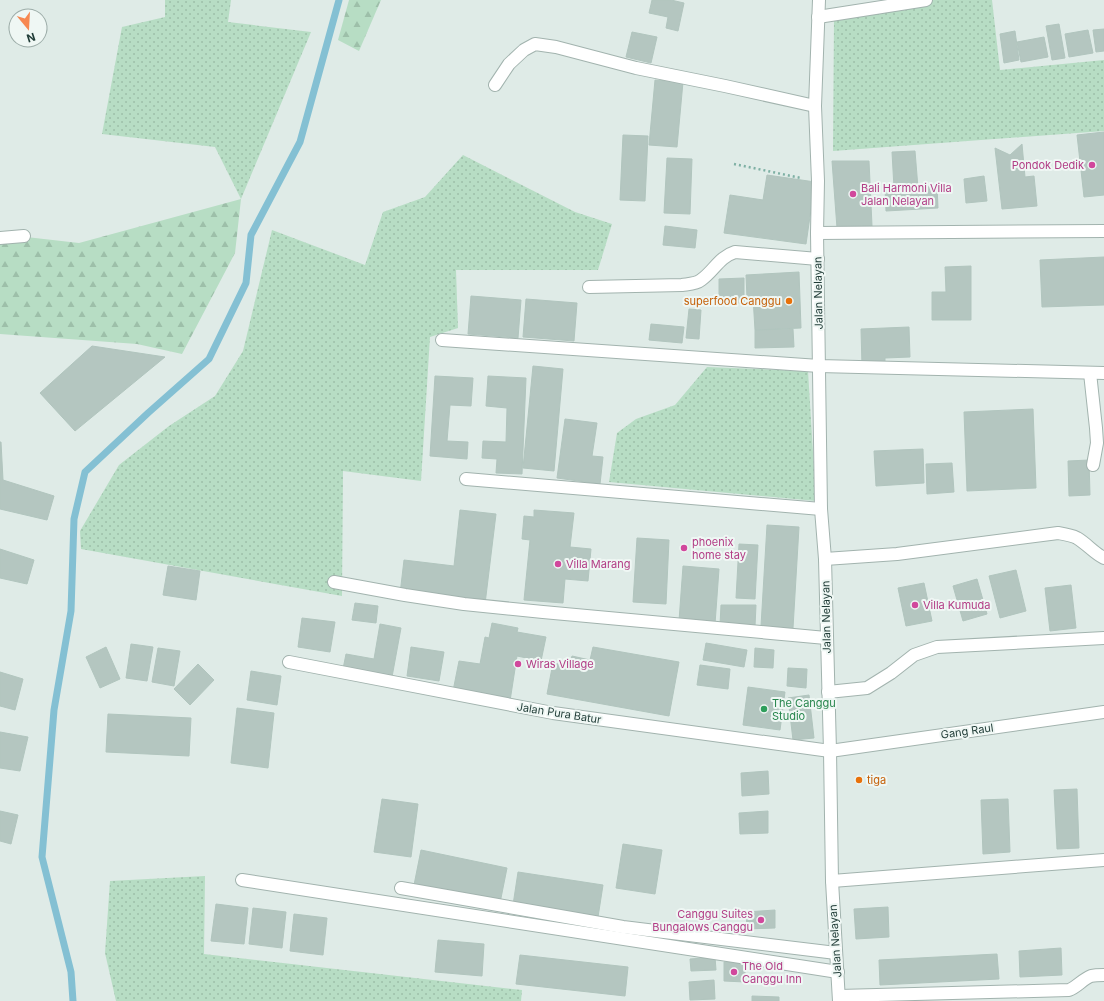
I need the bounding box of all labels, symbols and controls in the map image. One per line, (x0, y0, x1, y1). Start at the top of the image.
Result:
north arrow (8, 8, 48, 48)
text: N (25, 30, 37, 45)
place label: Pondok Dedik (1012, 158, 1084, 172)
marker: Pondok Dedik (1087, 160, 1097, 170)
place label: Bali Harmoni Villa Jalan Nelayan (861, 181, 952, 208)
marker: Bali Harmoni Villa Jalan Nelayan (848, 189, 858, 199)
street label: Jalan Nelayan (810, 256, 826, 330)
place label: superfood Canggu (684, 294, 781, 308)
marker: superfood Canggu (784, 296, 794, 306)
place label: phoenix home stay (692, 535, 746, 562)
marker: phoenix home stay (679, 543, 689, 553)
place label: Villa Marang (566, 557, 631, 571)
marker: Villa Marang (553, 559, 563, 569)
street label: Jalan Nelayan (818, 580, 834, 654)
place label: Villa Kumuda (923, 598, 990, 612)
marker: Villa Kumuda (910, 600, 920, 610)
place label: Wiras Village (526, 657, 594, 671)
marker: Wiras Village (513, 659, 523, 669)
place label: The Canggu Studio (772, 696, 836, 723)
street label: Jalan Pura Batur (516, 699, 602, 727)
marker: The Canggu Studio (759, 704, 769, 714)
street label: Gang Raul (940, 720, 994, 742)
place label: tiga (867, 773, 886, 787)
marker: tiga (854, 775, 864, 785)
street label: Jalan Nelayan (825, 904, 845, 978)
place label: Canggu Suites Bungalows Canggu (652, 907, 753, 934)
marker: Canggu Suites Bungalows Canggu (756, 915, 766, 925)
place label: The Old Canggu Inn (742, 959, 802, 986)
marker: The Old Canggu Inn (729, 967, 739, 977)

